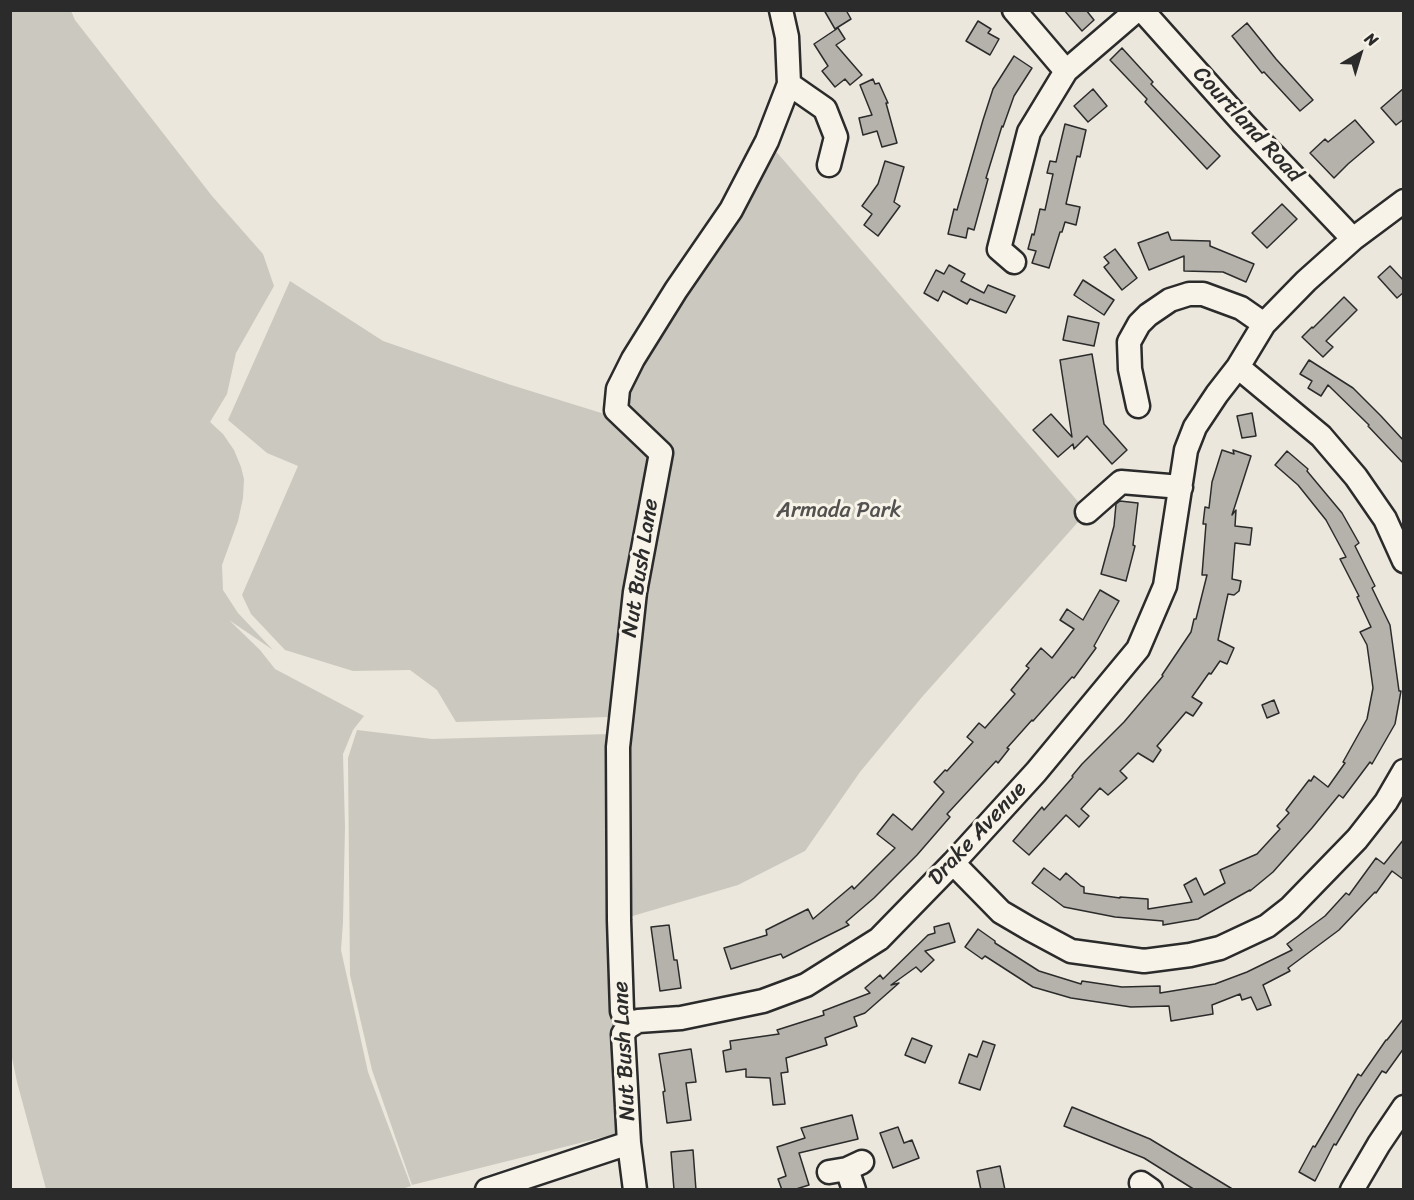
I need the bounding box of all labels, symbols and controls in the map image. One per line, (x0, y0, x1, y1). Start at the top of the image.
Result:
north arrow (1330, 24, 1390, 84)
text: N (1358, 25, 1385, 54)
street label: Courtland Road (1187, 62, 1307, 188)
street label: Nut Bush Lane (617, 497, 665, 639)
park label: Armada Park (777, 498, 901, 524)
street label: Drake Avenue (923, 777, 1033, 891)
street label: Nut Bush Lane (608, 981, 642, 1121)

